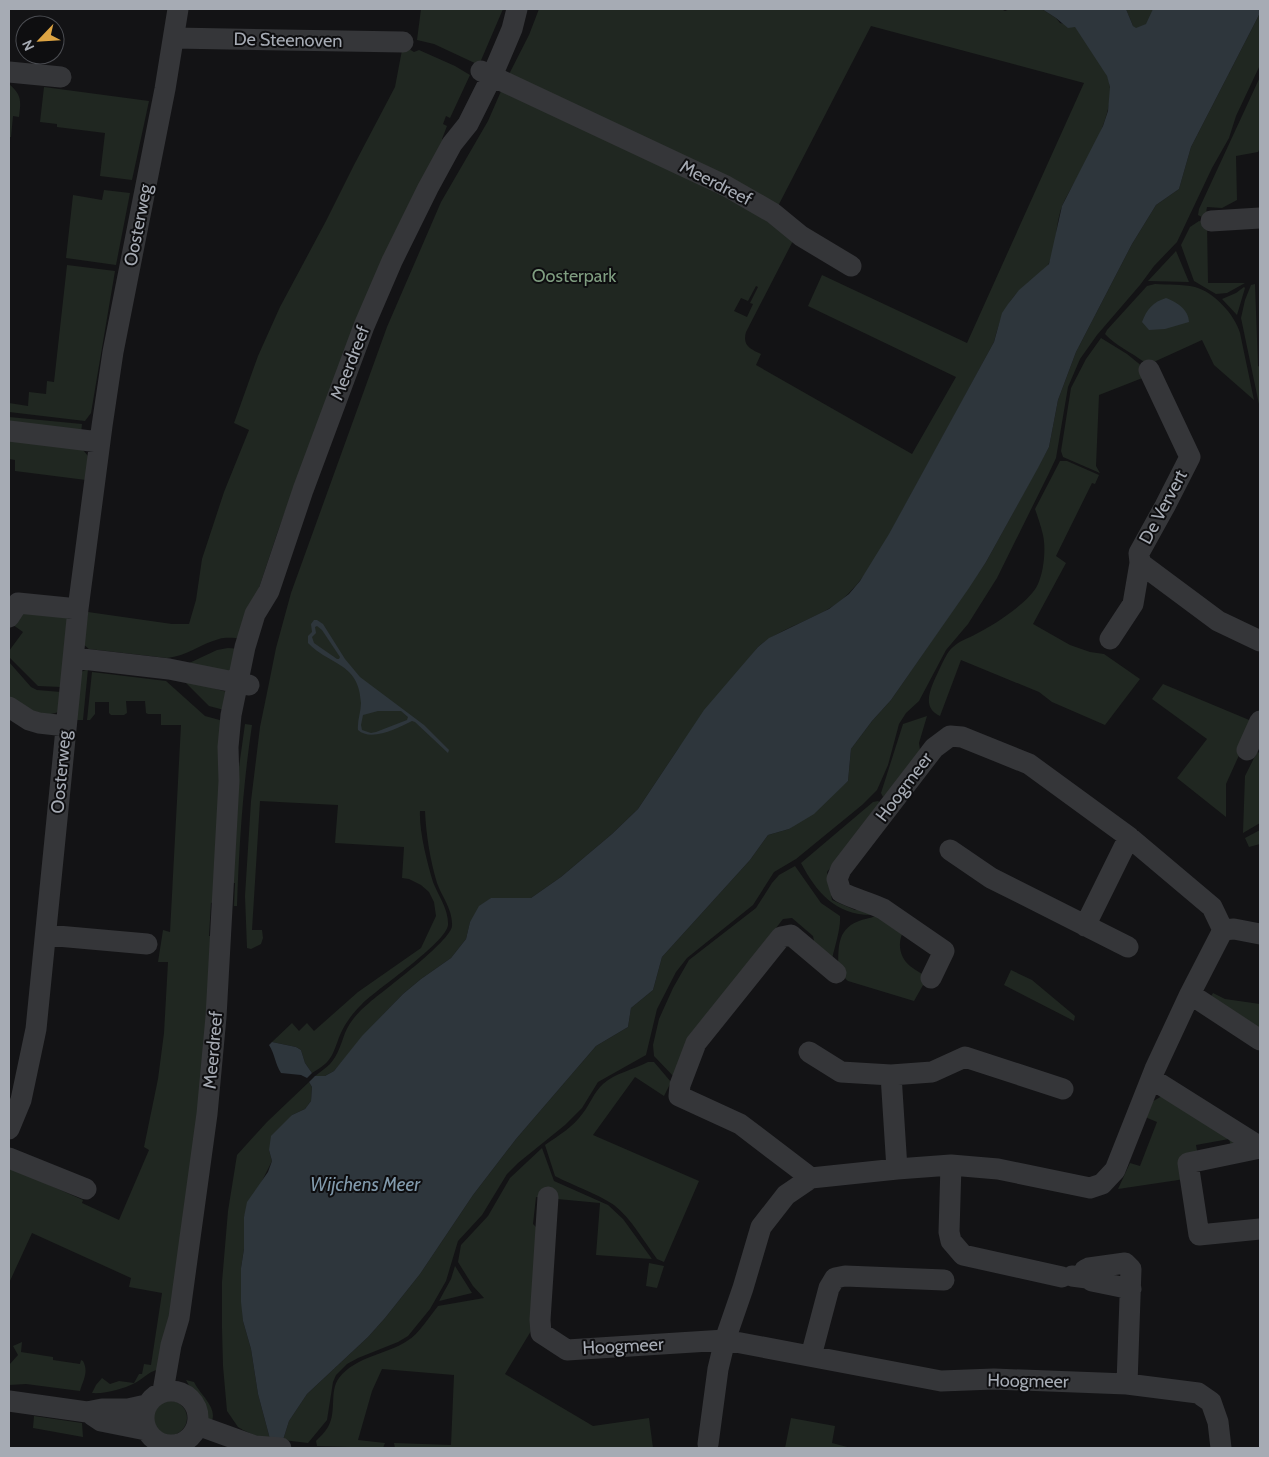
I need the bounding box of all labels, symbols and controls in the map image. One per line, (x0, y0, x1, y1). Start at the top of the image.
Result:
north arrow (15, 15, 65, 65)
street label: De Steenoven (233, 28, 343, 52)
text: N (18, 37, 38, 54)
street label: Meerdreef (676, 155, 756, 211)
street label: Oosterweg (119, 181, 157, 268)
park label: Oosterpark (532, 265, 617, 287)
street label: Meerdreef (326, 323, 374, 403)
street label: De Ververt (1134, 466, 1192, 548)
street label: Oosterweg (46, 729, 76, 814)
street label: Hoogmeer (871, 748, 937, 826)
street label: Meerdreef (199, 1010, 227, 1090)
water label: Wijchens Meer (310, 1173, 421, 1196)
street label: Hoogmeer (582, 1333, 664, 1359)
street label: Hoogmeer (987, 1369, 1069, 1393)

